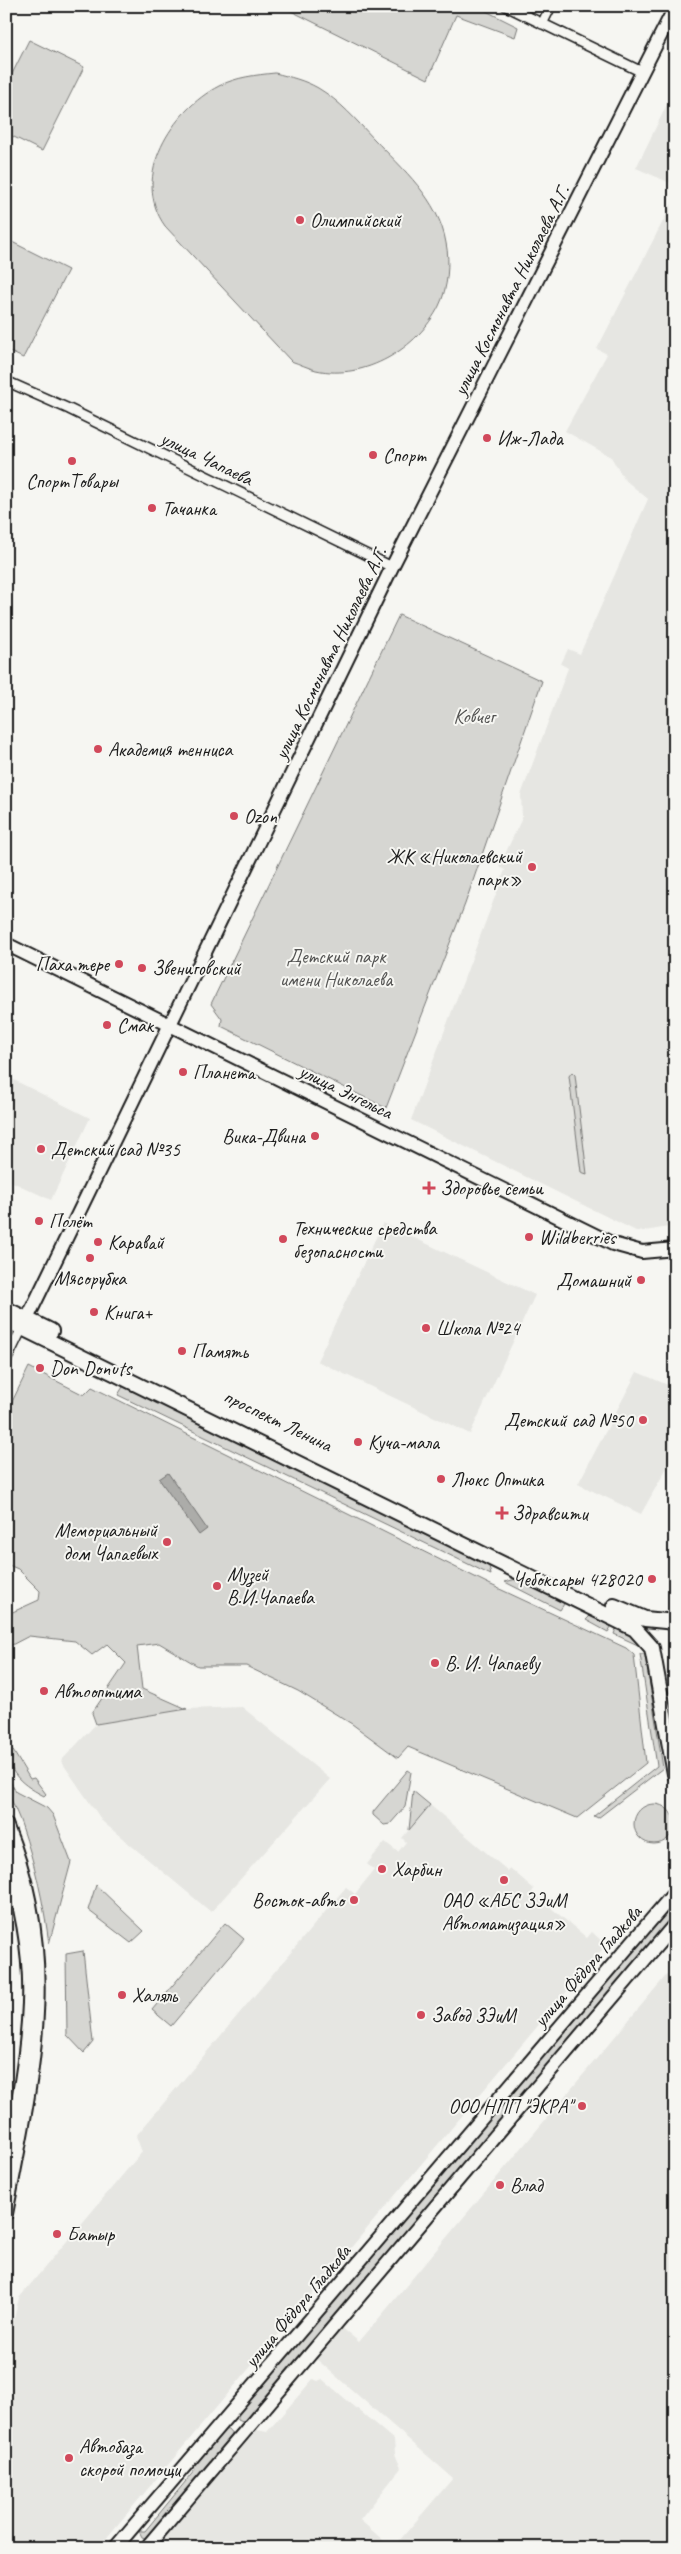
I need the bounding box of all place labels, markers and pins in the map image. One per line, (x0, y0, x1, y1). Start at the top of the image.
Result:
place label: Олимпийский (310, 208, 403, 233)
marker: Олимпийский (294, 214, 306, 226)
place label: Иж-Лада (497, 426, 565, 451)
marker: Иж-Лада (481, 432, 493, 444)
place label: Спорт (383, 443, 427, 468)
marker: Спорт (367, 449, 379, 461)
marker: СпортТовары (66, 455, 78, 467)
place label: СпортТовары (26, 469, 119, 494)
place label: Тачанка (162, 496, 218, 521)
marker: Тачанка (146, 502, 158, 514)
place label: Академия тенниса (108, 737, 234, 762)
marker: Академия тенниса (92, 743, 104, 755)
place label: Ozon (244, 804, 278, 829)
marker: Ozon (228, 810, 240, 822)
place label: ЖК «Николаевский парк» (387, 844, 524, 892)
marker: ЖК «Николаевский парк» (526, 861, 538, 873)
place label: Паха тере (36, 952, 110, 977)
place label: Звениговский (152, 956, 242, 981)
marker: Паха тере (113, 958, 125, 970)
marker: Звениговский (136, 962, 148, 974)
place label: Смак (117, 1013, 155, 1038)
marker: Смак (101, 1019, 113, 1031)
place label: Планета (193, 1060, 257, 1085)
marker: Планета (177, 1066, 189, 1078)
place label: Вика-Двина (222, 1124, 307, 1149)
marker: Вика-Двина (309, 1130, 321, 1142)
place label: Детский сад №35 (51, 1137, 181, 1162)
marker: Детский сад №35 (35, 1143, 47, 1155)
place label: Здоровье семьи (440, 1176, 544, 1201)
marker: Здоровье семьи (422, 1181, 436, 1195)
place label: Полёт (49, 1209, 93, 1234)
marker: Полёт (33, 1215, 45, 1227)
place label: Технические средства безопасности (293, 1216, 438, 1264)
place label: Wildberries (539, 1225, 618, 1250)
place label: Каравай (108, 1230, 165, 1255)
marker: Wildberries (523, 1231, 535, 1243)
marker: Технические средства безопасности (277, 1233, 289, 1245)
marker: Каравай (92, 1236, 104, 1248)
marker: Мясорубка (84, 1252, 96, 1264)
place label: Мясорубка (54, 1266, 127, 1291)
place label: Домашний (557, 1268, 633, 1293)
marker: Домашний (635, 1274, 647, 1286)
place label: Книга+ (104, 1300, 153, 1325)
marker: Книга+ (88, 1306, 100, 1318)
place label: Школа №24 (436, 1316, 521, 1341)
marker: Школа №24 (420, 1322, 432, 1334)
place label: Память (192, 1339, 250, 1364)
marker: Память (176, 1345, 188, 1357)
place label: Don Donuts (50, 1356, 133, 1381)
marker: Don Donuts (34, 1362, 46, 1374)
place label: Детский сад №50 (504, 1408, 635, 1433)
marker: Детский сад №50 (637, 1414, 649, 1426)
place label: Куча-мала (368, 1430, 441, 1455)
marker: Куча-мала (352, 1436, 364, 1448)
place label: Люкс Оптика (451, 1467, 545, 1492)
marker: Люкс Оптика (435, 1473, 447, 1485)
place label: Здравсити (512, 1501, 589, 1526)
marker: Здравсити (496, 1507, 508, 1519)
place label: Мемориальный дом Чапаевых (55, 1518, 159, 1566)
marker: Мемориальный дом Чапаевых (161, 1536, 173, 1548)
place label: Музей В.И.Чапаева (227, 1562, 315, 1610)
place label: Чебоксары 428020 (513, 1567, 644, 1592)
marker: Чебоксары 428020 (646, 1573, 658, 1585)
marker: Музей В.И.Чапаева (211, 1580, 223, 1592)
place label: В. И. Чапаеву (445, 1651, 542, 1676)
marker: В. И. Чапаеву (429, 1657, 441, 1669)
place label: Автооптима (54, 1679, 142, 1704)
marker: Автооптима (38, 1685, 50, 1697)
place label: Харбин (392, 1857, 443, 1882)
marker: Харбин (376, 1863, 388, 1875)
marker: ОАО «АБС ЗЭиМ Автоматизация» (498, 1874, 510, 1886)
place label: Восток-авто (252, 1888, 346, 1913)
place label: ОАО «АБС ЗЭиМ Автоматизация» (442, 1888, 568, 1936)
marker: Восток-авто (348, 1894, 360, 1906)
place label: Халяль (132, 1983, 179, 2008)
marker: Халяль (116, 1989, 128, 2001)
place label: Завод ЗЭиМ (431, 2003, 517, 2028)
marker: Завод ЗЭиМ (415, 2009, 427, 2021)
place label: ООО НПП "ЭКРА" (449, 2094, 576, 2119)
marker: ООО НПП "ЭКРА" (576, 2100, 588, 2112)
place label: Влад (510, 2173, 544, 2198)
marker: Влад (494, 2179, 506, 2191)
place label: Батыр (67, 2222, 116, 2247)
marker: Батыр (51, 2228, 63, 2240)
place label: Автобаза скорой помощи (79, 2434, 182, 2482)
marker: Автобаза скорой помощи (63, 2452, 75, 2464)

